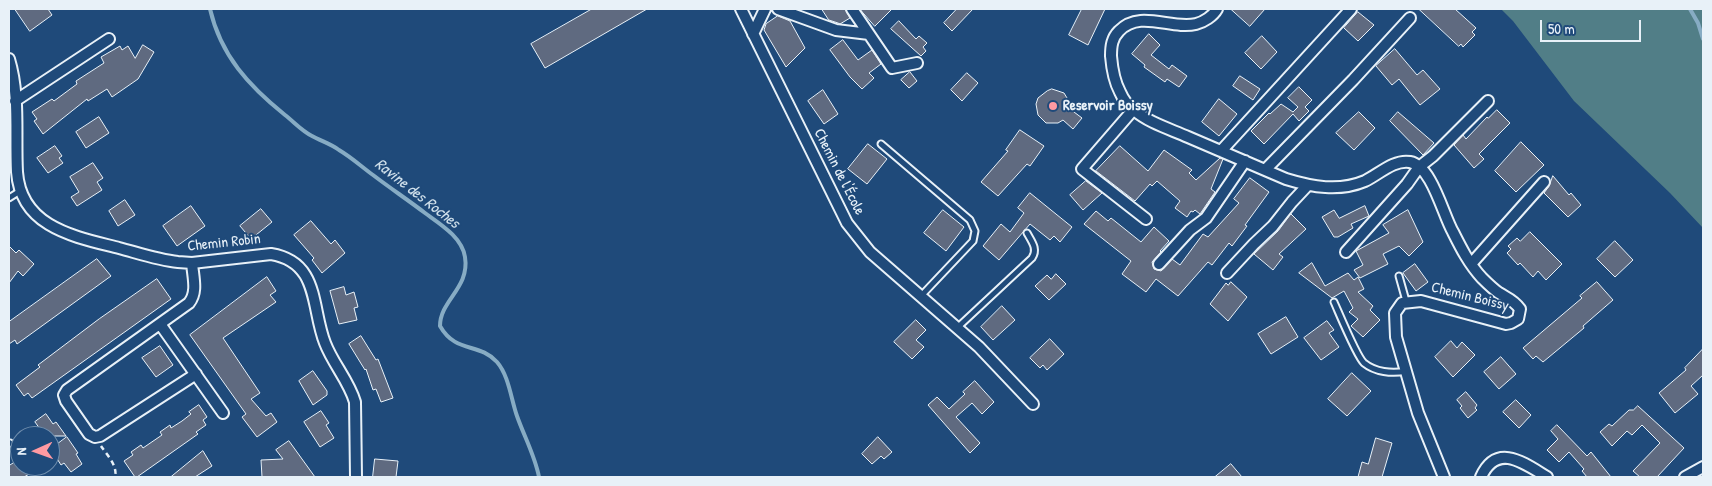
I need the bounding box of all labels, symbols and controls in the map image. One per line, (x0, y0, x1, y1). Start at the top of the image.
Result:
scale bar (1542, 10, 1643, 42)
text: 50 m (1548, 18, 1575, 39)
place label: Reservoir Boissy (1063, 97, 1153, 115)
marker: Reservoir Boissy (1047, 100, 1059, 112)
street label: Chemin de l'École (810, 126, 868, 218)
water label: Ravine des Roches (371, 155, 463, 233)
street label: Chemin Robin (187, 230, 261, 256)
street label: Chemin Boissy (1429, 279, 1511, 315)
north arrow (10, 426, 60, 476)
text: N (11, 447, 30, 456)

